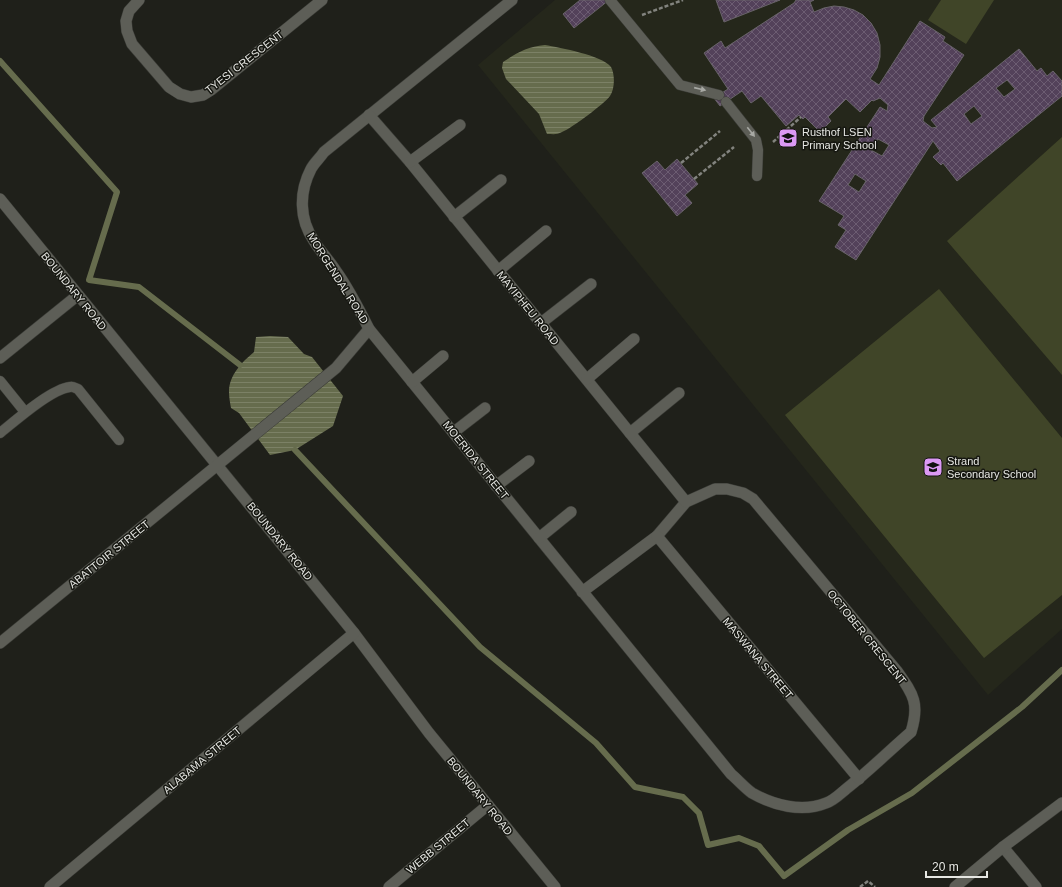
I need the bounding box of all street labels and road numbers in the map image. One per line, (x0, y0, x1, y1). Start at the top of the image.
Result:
street label: TYESI CRESCENT (203, 28, 285, 96)
street label: MORGENDAL ROAD (305, 230, 371, 326)
street label: BOUNDARY ROAD (39, 250, 109, 332)
street label: MAYIPHEU ROAD (495, 269, 561, 347)
street label: MOERIDA STREET (441, 418, 511, 502)
street label: BOUNDARY ROAD (245, 500, 315, 582)
street label: ABATTOIR STREET (66, 518, 152, 590)
street label: OCTOBER CRESCENT (825, 587, 909, 687)
street label: MASWANA STREET (721, 615, 796, 701)
street label: ALABAMA STREET (161, 724, 244, 796)
street label: BOUNDARY ROAD (445, 755, 515, 837)
street label: WEBB STREET (404, 816, 472, 876)

